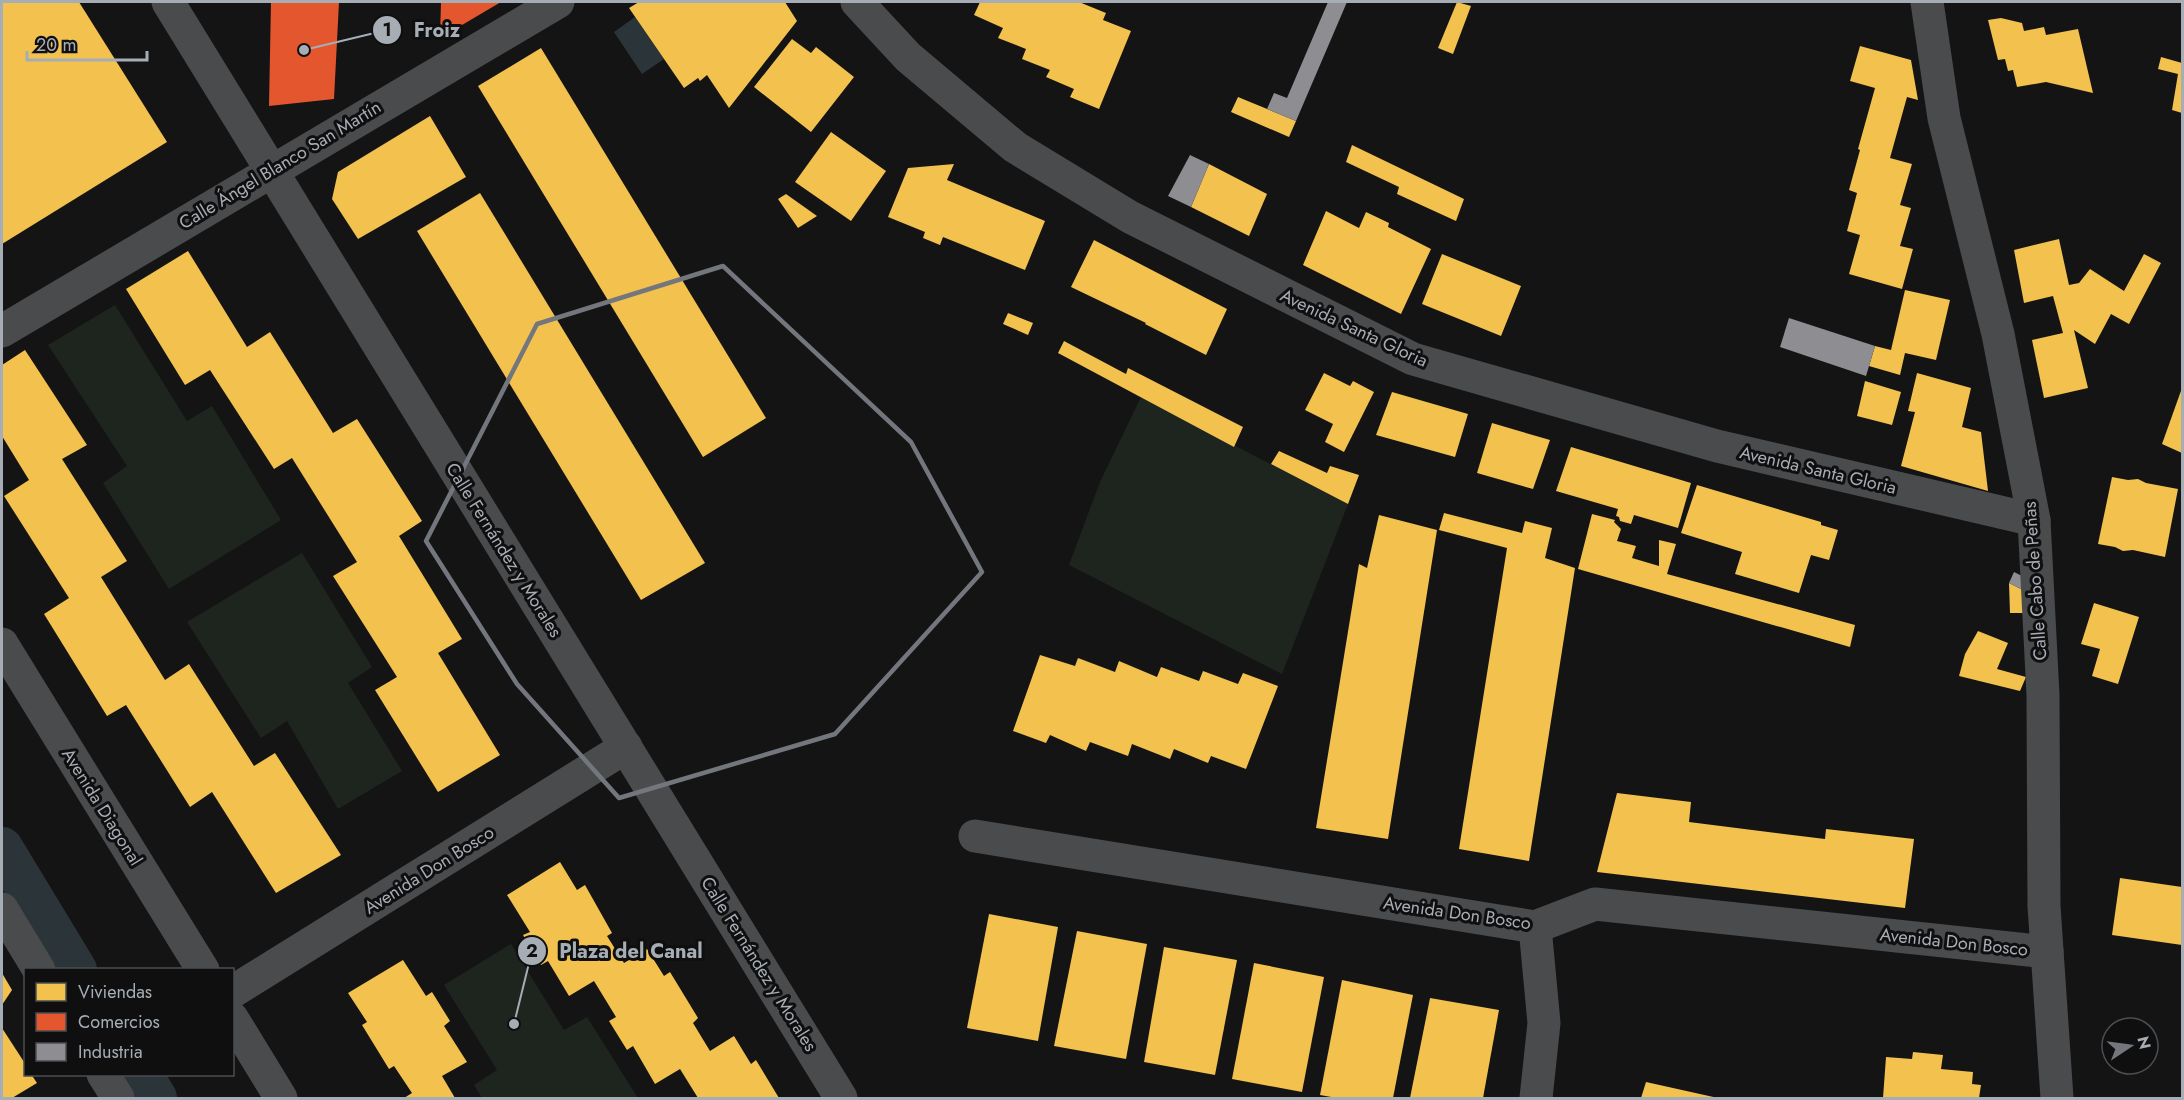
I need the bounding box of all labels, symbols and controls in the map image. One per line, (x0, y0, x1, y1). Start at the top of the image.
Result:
callout: Froiz (372, 11, 472, 49)
text: Froiz (414, 16, 461, 45)
text: 1 (382, 17, 392, 43)
scale bar (27, 24, 147, 62)
text: 20 m (36, 32, 76, 58)
street label: Calle Ángel Blanco San Martín (174, 94, 386, 236)
street label: Avenida Santa Gloria (1276, 282, 1432, 374)
street label: Avenida Santa Gloria (1737, 439, 1899, 501)
street label: Calle Fernández y Morales (440, 458, 568, 642)
street label: Calle Cabo de Peñas (2016, 501, 2054, 661)
street label: Avenida Diagonal (55, 743, 149, 871)
street label: Avenida Don Bosco (359, 819, 499, 920)
street label: Calle Fernández y Morales (695, 872, 823, 1056)
street label: Avenida Don Bosco (1382, 890, 1533, 936)
street label: Avenida Don Bosco (1879, 921, 2030, 963)
callout: Plaza del Canal (517, 932, 715, 970)
text: Plaza del Canal (559, 937, 703, 966)
text: 2 (526, 938, 538, 964)
legend (24, 968, 234, 1076)
text: Viviendas (78, 979, 152, 1005)
text: Comercios (78, 1009, 160, 1035)
north arrow (2100, 1016, 2160, 1076)
text: N (2131, 1034, 2157, 1052)
text: Industria (78, 1039, 143, 1065)

